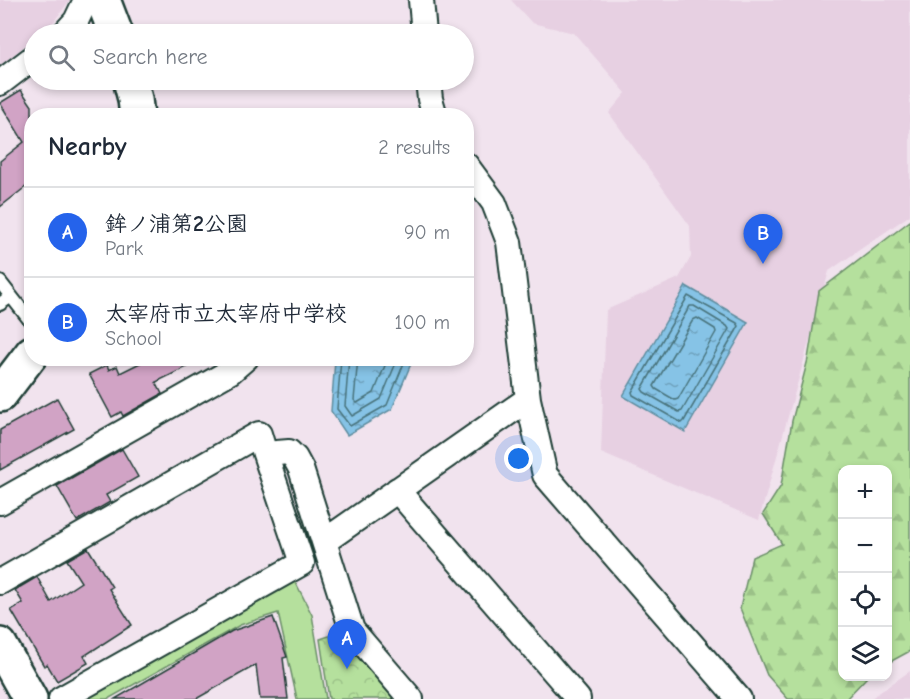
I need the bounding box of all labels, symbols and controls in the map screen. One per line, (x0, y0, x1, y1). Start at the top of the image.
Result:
search box (24, 24, 474, 90)
icon: search (45, 41, 78, 74)
text: Search here (93, 44, 208, 70)
text: Nearby (48, 132, 127, 162)
text: 2 results (378, 136, 450, 159)
text: 鉾ノ浦第2公園 (105, 211, 248, 237)
pin: B (744, 214, 783, 264)
text: A (62, 221, 73, 244)
text: 90 m (404, 221, 450, 244)
text: Park (105, 237, 143, 260)
text: 太宰府市立太宰府中学校 (105, 301, 347, 327)
text: B (61, 311, 74, 334)
text: 100 m (395, 311, 450, 334)
text: School (105, 327, 162, 350)
your location (504, 444, 533, 473)
map controls (838, 465, 892, 681)
button: + (838, 465, 892, 519)
button: − (838, 519, 892, 573)
button: locate (838, 573, 892, 627)
pin: A (328, 620, 366, 669)
button: layers (838, 627, 892, 681)

